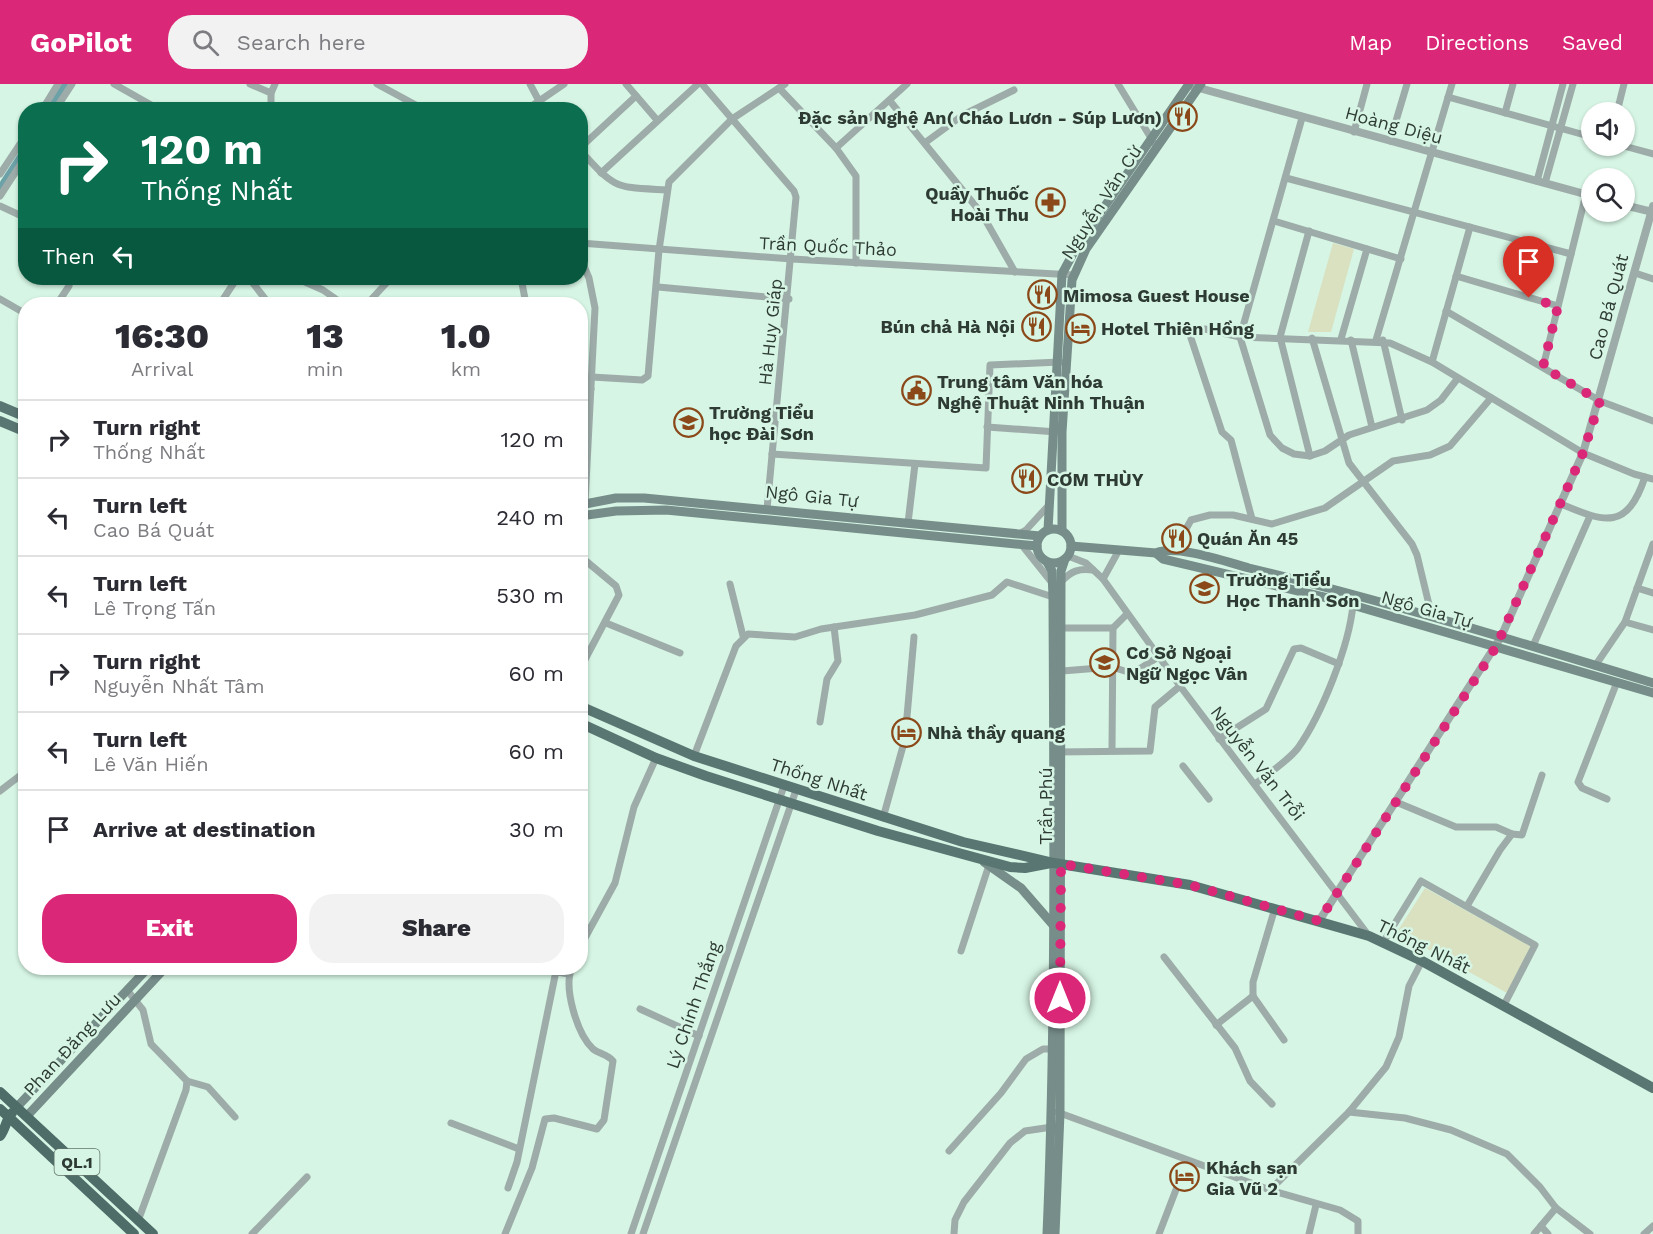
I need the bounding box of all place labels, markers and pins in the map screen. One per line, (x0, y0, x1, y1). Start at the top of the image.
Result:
restaurant icon: Đặc sản Nghệ An( Cháo Lươn - Súp Lươn) (1167, 101, 1199, 133)
place label: Đặc sản Nghệ An( Cháo Lươn - Súp Lươn) (798, 107, 1162, 128)
place label: Quầy Thuốc Hoài Thu (925, 183, 1029, 225)
pharmacy icon: Quầy Thuốc Hoài Thu (1034, 187, 1066, 219)
pin (1503, 236, 1554, 298)
restaurant icon: Mimosa Guest House (1026, 279, 1058, 311)
place label: Mimosa Guest House (1063, 285, 1250, 306)
restaurant icon: Bún chả Hà Nội (1020, 310, 1052, 342)
hotel icon: Hotel Thiên Hồng (1064, 312, 1096, 344)
place label: Bún chả Hà Nội (880, 316, 1015, 337)
place label: Hotel Thiên Hồng (1101, 318, 1255, 339)
place label: Trung tâm Văn hóa Nghệ Thuật Ninh Thuận (937, 371, 1145, 413)
public building icon: Trung tâm Văn hóa Nghệ Thuật Ninh Thuận (900, 375, 932, 407)
place label: Trường Tiểu học Đài Sơn (709, 402, 814, 444)
school or university icon: Trường Tiểu học Đài Sơn (672, 406, 704, 438)
restaurant icon: CƠM THÙY (1010, 463, 1042, 495)
place label: CƠM THÙY (1047, 469, 1144, 490)
restaurant icon: Quán Ăn 45 (1160, 522, 1192, 554)
place label: Quán Ăn 45 (1197, 528, 1298, 549)
place label: Trường Tiểu Học Thanh Sơn (1226, 569, 1359, 611)
school or university icon: Trường Tiểu Học Thanh Sơn (1189, 573, 1221, 605)
place label: Cơ Sở Ngoại Ngữ Ngọc Vân (1126, 642, 1248, 684)
school or university icon: Cơ Sở Ngoại Ngữ Ngọc Vân (1089, 646, 1121, 678)
hotel icon: Nhà thầy quang (890, 716, 922, 748)
place label: Nhà thầy quang (927, 722, 1066, 743)
place label: Khách sạn Gia Vũ 2 (1206, 1157, 1298, 1199)
hotel icon: Khách sạn Gia Vũ 2 (1169, 1161, 1201, 1193)

